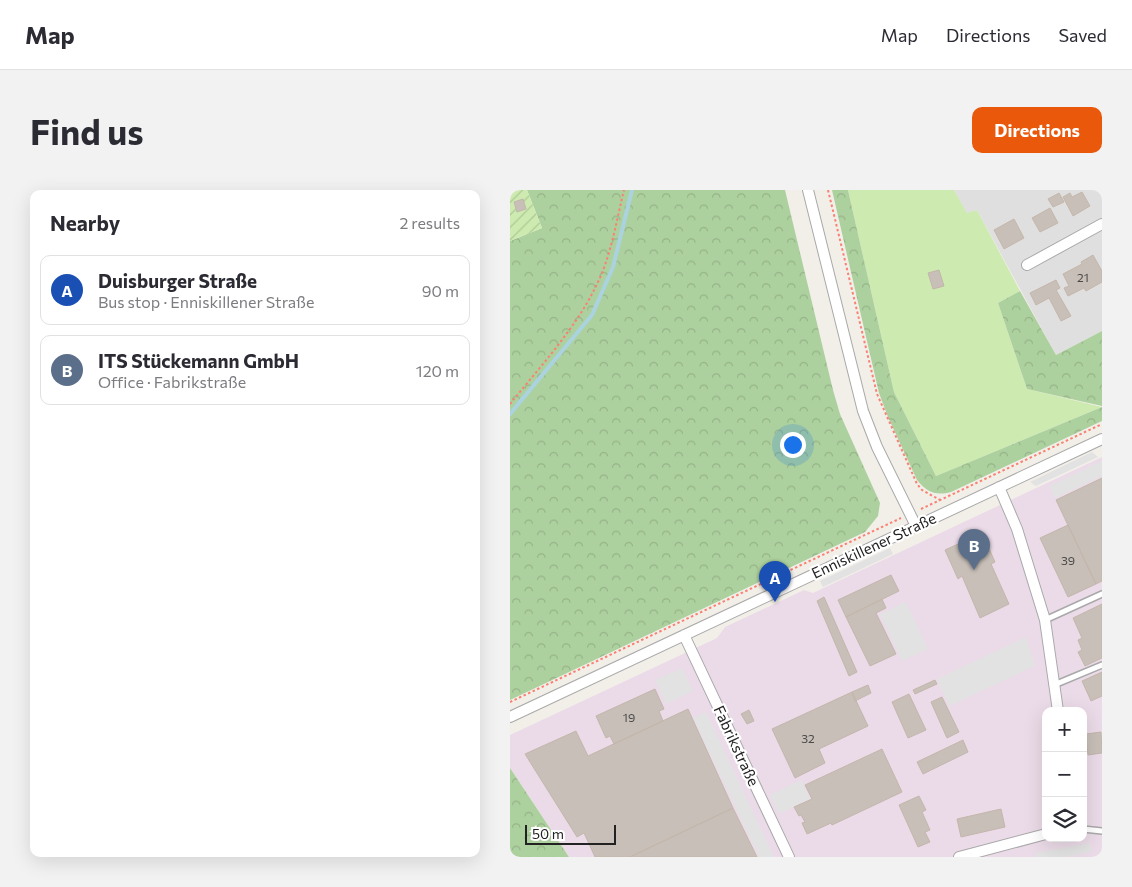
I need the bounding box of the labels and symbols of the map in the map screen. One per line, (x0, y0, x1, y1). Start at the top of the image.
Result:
house number: 21 (1077, 270, 1089, 284)
your location (780, 432, 806, 458)
street label: Enniskillener Straße (809, 508, 939, 582)
pin: B (958, 529, 990, 570)
house number: 39 (1061, 553, 1075, 567)
pin: A (759, 561, 791, 602)
street label: Fabrikstraße (710, 703, 763, 789)
house number: 19 (623, 710, 635, 724)
house number: 32 (801, 731, 815, 745)
scale bar (525, 822, 616, 845)

